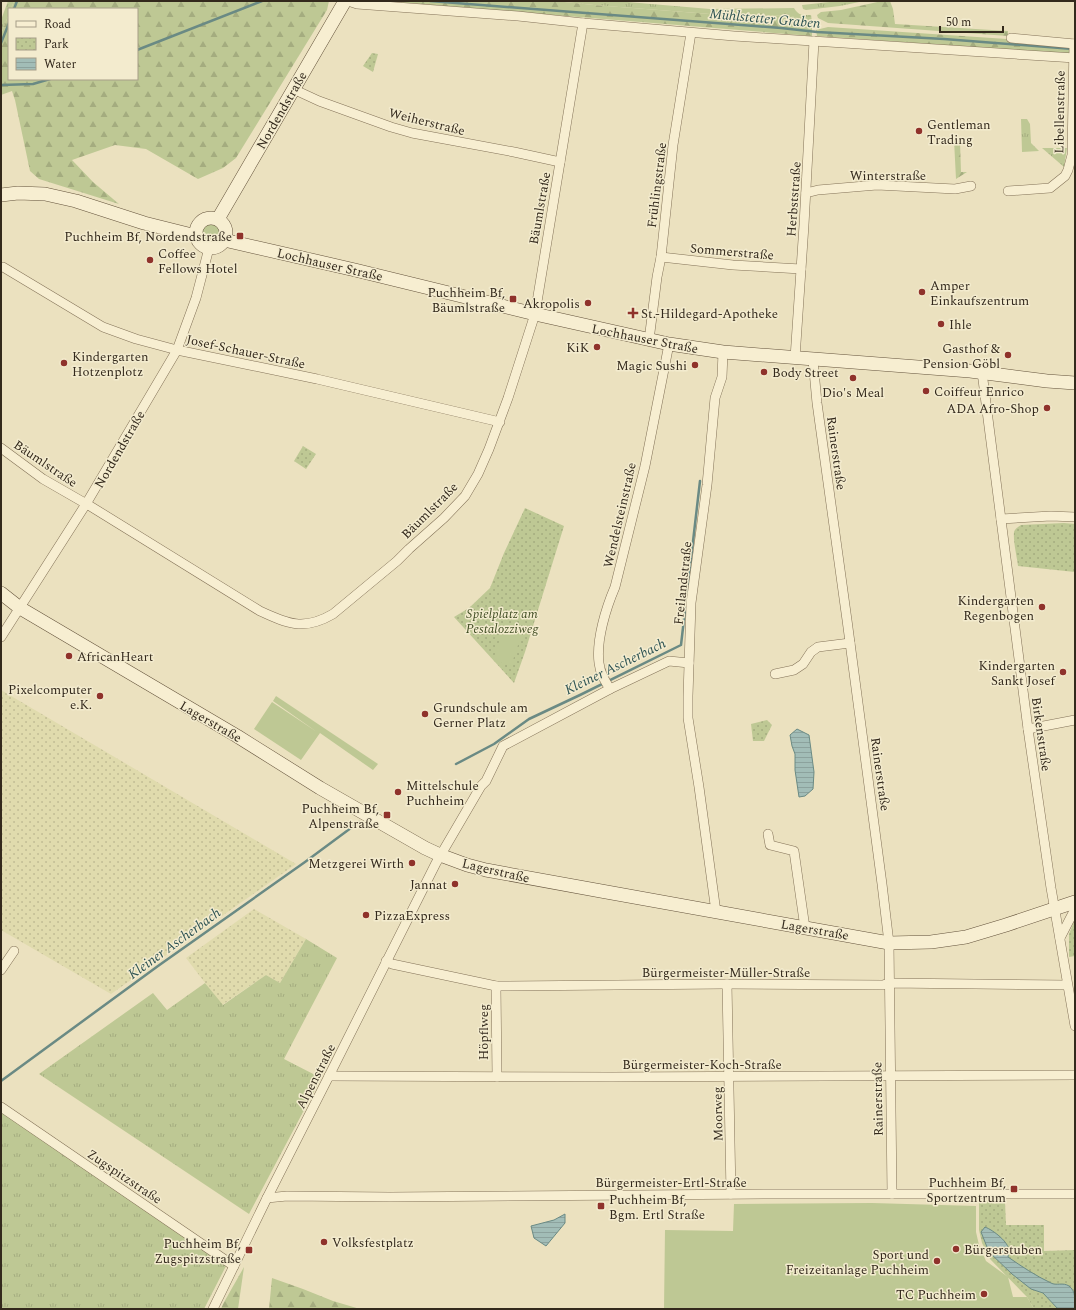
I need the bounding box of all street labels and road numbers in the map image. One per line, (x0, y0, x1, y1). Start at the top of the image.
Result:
street label: Nordendstraße (251, 68, 312, 153)
street label: Libellenstraße (1049, 70, 1071, 154)
street label: Weiherstraße (387, 103, 467, 141)
street label: Frühlingstraße (642, 141, 672, 229)
street label: Herbststraße (781, 161, 807, 237)
street label: Winterstraße (850, 166, 926, 186)
street label: Bäumlstraße (524, 170, 556, 246)
street label: Sommerstraße (689, 238, 775, 266)
street label: Lochhauser Straße (275, 243, 385, 287)
street label: Lochhauser Straße (590, 319, 700, 359)
street label: Josef-Schauer-Straße (184, 330, 307, 374)
street label: Nordendstraße (89, 407, 150, 492)
street label: Rainerstraße (821, 415, 851, 491)
street label: Bäumlstraße (10, 435, 81, 493)
street label: Wendelsteinstraße (598, 460, 642, 570)
street label: Bäumlstraße (397, 478, 463, 544)
street label: Freilandstraße (669, 540, 697, 626)
street label: Lagerstraße (176, 696, 245, 748)
street label: Birkenstraße (1026, 696, 1056, 772)
street label: Rainerstraße (865, 736, 895, 812)
street label: Lagerstraße (460, 853, 532, 888)
street label: Lagerstraße (779, 914, 851, 946)
street label: Bürgermeister-Müller-Straße (642, 963, 810, 983)
street label: Höpflweg (474, 1004, 494, 1060)
street label: Alpenstraße (291, 1040, 341, 1113)
street label: Bürgermeister-Koch-Straße (622, 1055, 782, 1075)
street label: Rainerstraße (867, 1062, 889, 1136)
street label: Moorweg (708, 1086, 728, 1142)
street label: Zugspitzstraße (83, 1144, 166, 1209)
street label: Bürgermeister-Ertl-Straße (595, 1173, 747, 1193)

